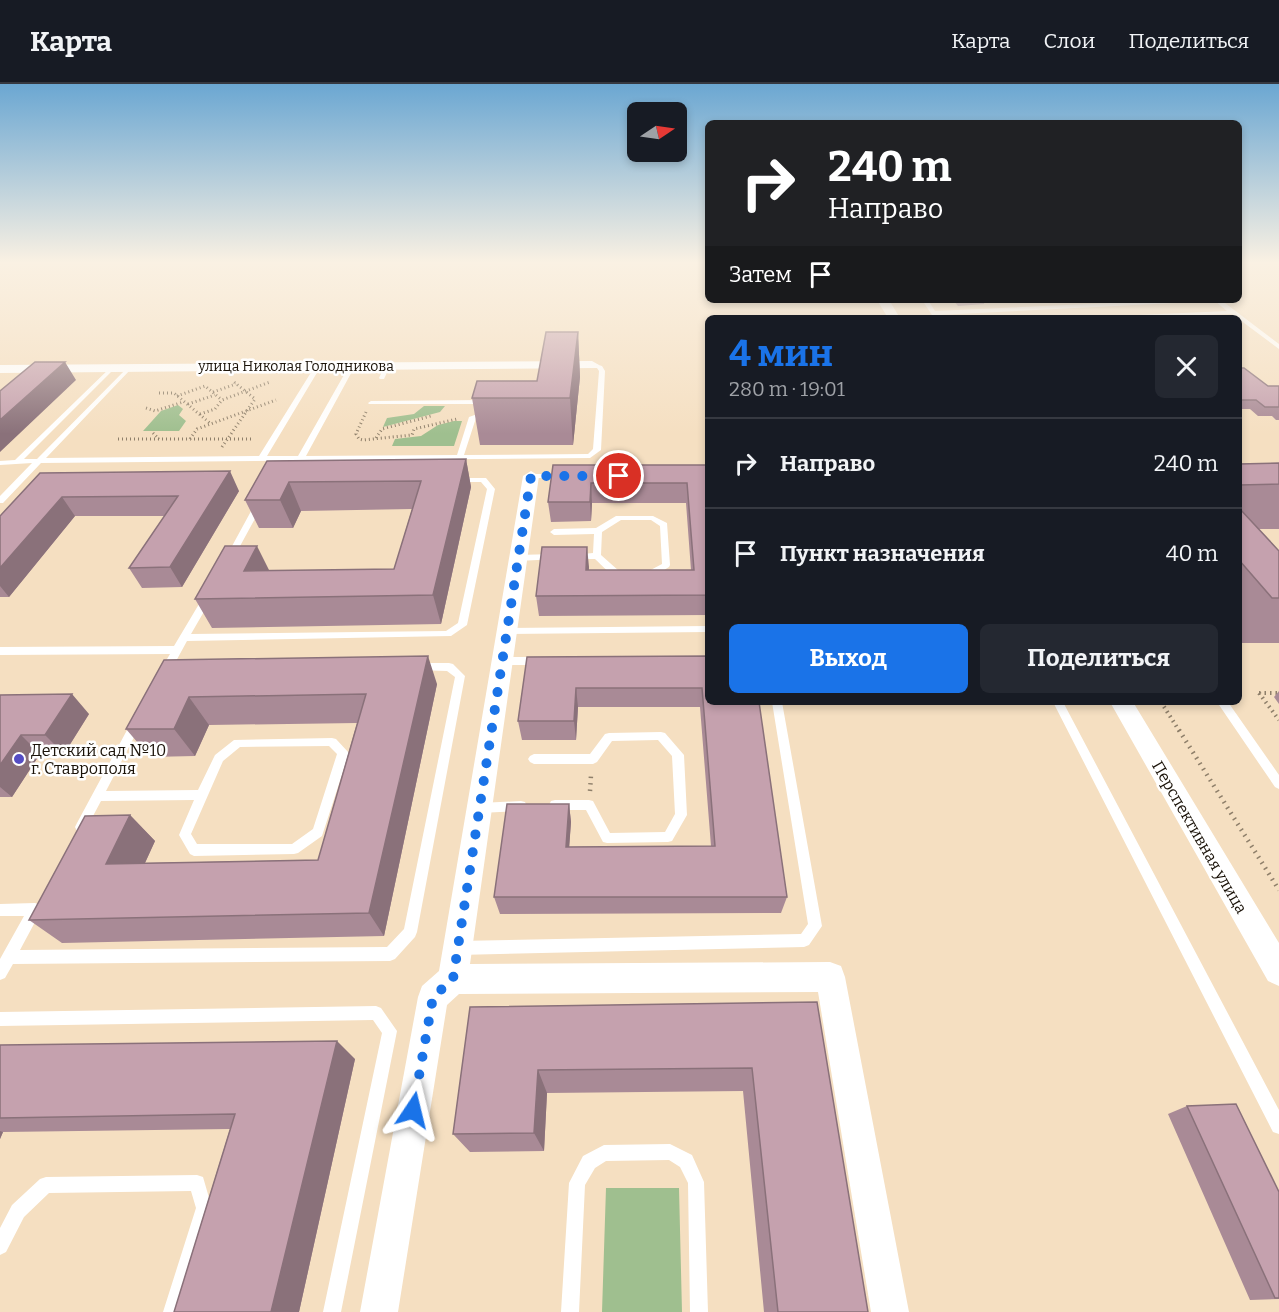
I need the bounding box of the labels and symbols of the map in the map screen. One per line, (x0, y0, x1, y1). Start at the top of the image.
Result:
north arrow (627, 102, 687, 162)
street label: улица Николая Голодникова (197, 358, 394, 375)
pin (593, 450, 644, 501)
place label: Детский сад №10 г. Ставрополя (31, 741, 166, 778)
marker: Детский сад №10 г. Ставрополя (12, 752, 26, 766)
street label: Перспективная улица (1148, 758, 1251, 917)
position arrow (381, 1078, 445, 1142)

